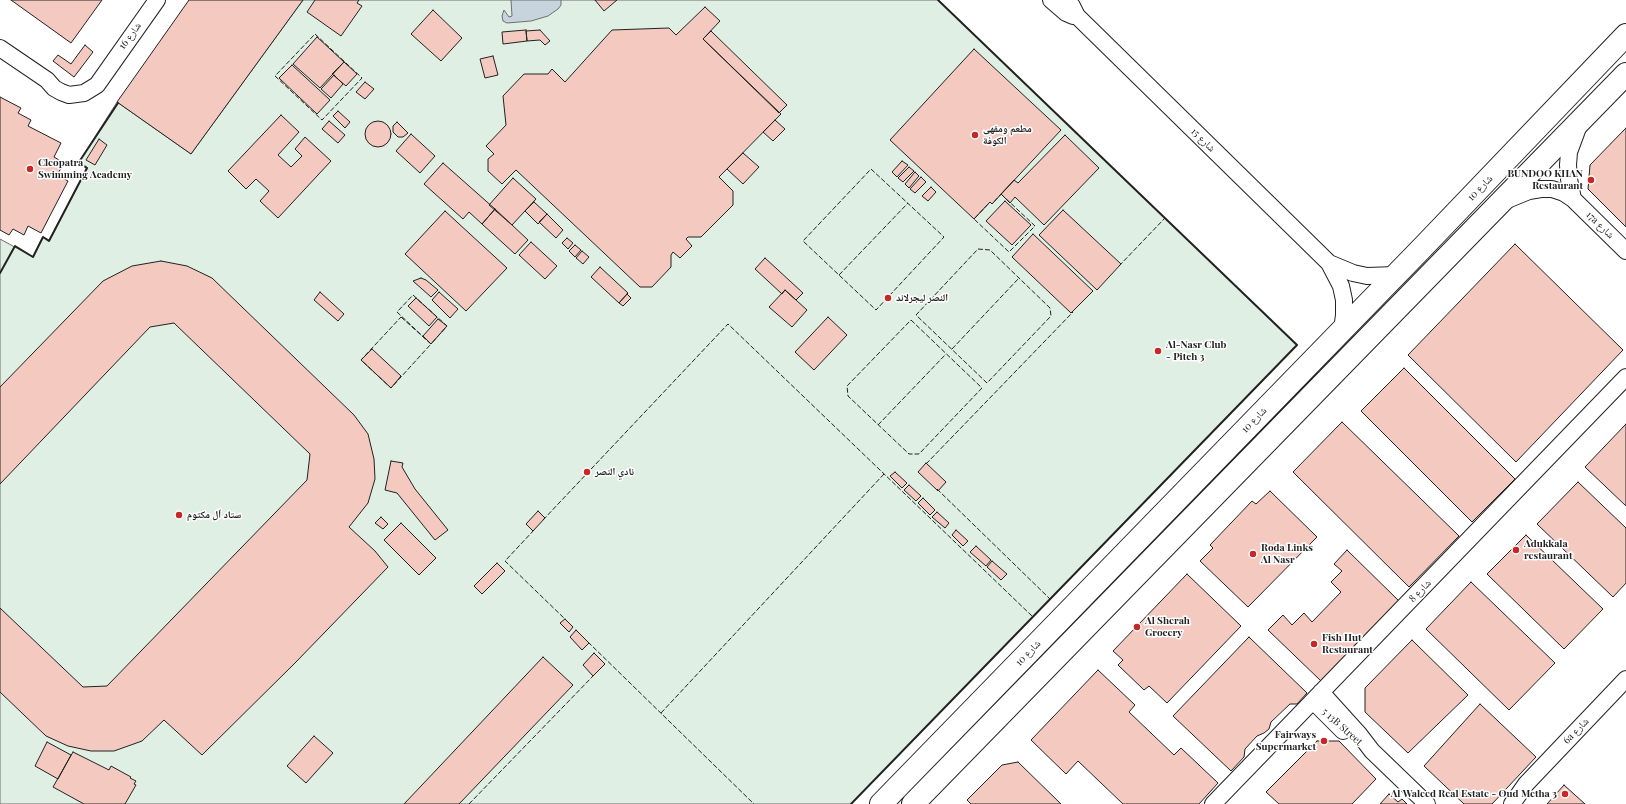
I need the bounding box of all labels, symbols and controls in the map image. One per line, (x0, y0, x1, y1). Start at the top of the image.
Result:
street label: شارع 16 (116, 20, 144, 52)
place label: مطعم ومقهى الكوفة (983, 123, 1032, 146)
street label: شارع 15 (1188, 126, 1218, 154)
marker: مطعم ومقهى الكوفة (970, 130, 980, 140)
place label: Cleopatra Swimming Academy (38, 157, 132, 180)
marker: Cleopatra Swimming Academy (25, 164, 35, 174)
place label: BUNDOO KHAN Restaurant (1507, 168, 1583, 192)
street label: شارع 10 (1465, 173, 1495, 203)
marker: BUNDOO KHAN Restaurant (1586, 175, 1596, 185)
street label: 17a شارع (1584, 209, 1616, 241)
place label: النصر ليجرلاند (896, 292, 948, 304)
marker: النصر ليجرلاند (883, 293, 893, 303)
place label: Al-Nasr Club - Pitch 3 (1166, 339, 1226, 362)
marker: Al-Nasr Club - Pitch 3 (1153, 346, 1163, 356)
street label: شارع 10 (1239, 405, 1269, 435)
place label: نادي النصر (595, 466, 634, 478)
marker: نادي النصر (582, 467, 592, 477)
place label: ستاد اّل مكتوم (187, 509, 241, 521)
marker: ستاد اّل مكتوم (174, 510, 184, 520)
place label: Adukkala restaurant (1524, 538, 1572, 562)
place label: Roda Links Al Nasr (1261, 542, 1313, 566)
marker: Adukkala restaurant (1511, 545, 1521, 555)
marker: Roda Links Al Nasr (1248, 549, 1258, 559)
street label: شارع 8 (1406, 577, 1434, 605)
place label: Al Sherah Grocery (1145, 615, 1190, 638)
marker: Al Sherah Grocery (1132, 622, 1142, 632)
place label: Fish Hut Restaurant (1322, 632, 1373, 656)
street label: شارع 10 (1013, 638, 1043, 668)
marker: Fish Hut Restaurant (1309, 639, 1319, 649)
street label: 5 13B Street (1319, 706, 1365, 748)
street label: 6a شارع (1561, 715, 1591, 747)
place label: Fairways Supermarket (1256, 729, 1316, 752)
marker: Fairways Supermarket (1319, 736, 1329, 746)
place label: Al Waleed Real Estate - Oud Metha 3 (1391, 788, 1557, 800)
marker: Al Waleed Real Estate - Oud Metha 3 (1560, 789, 1570, 799)

